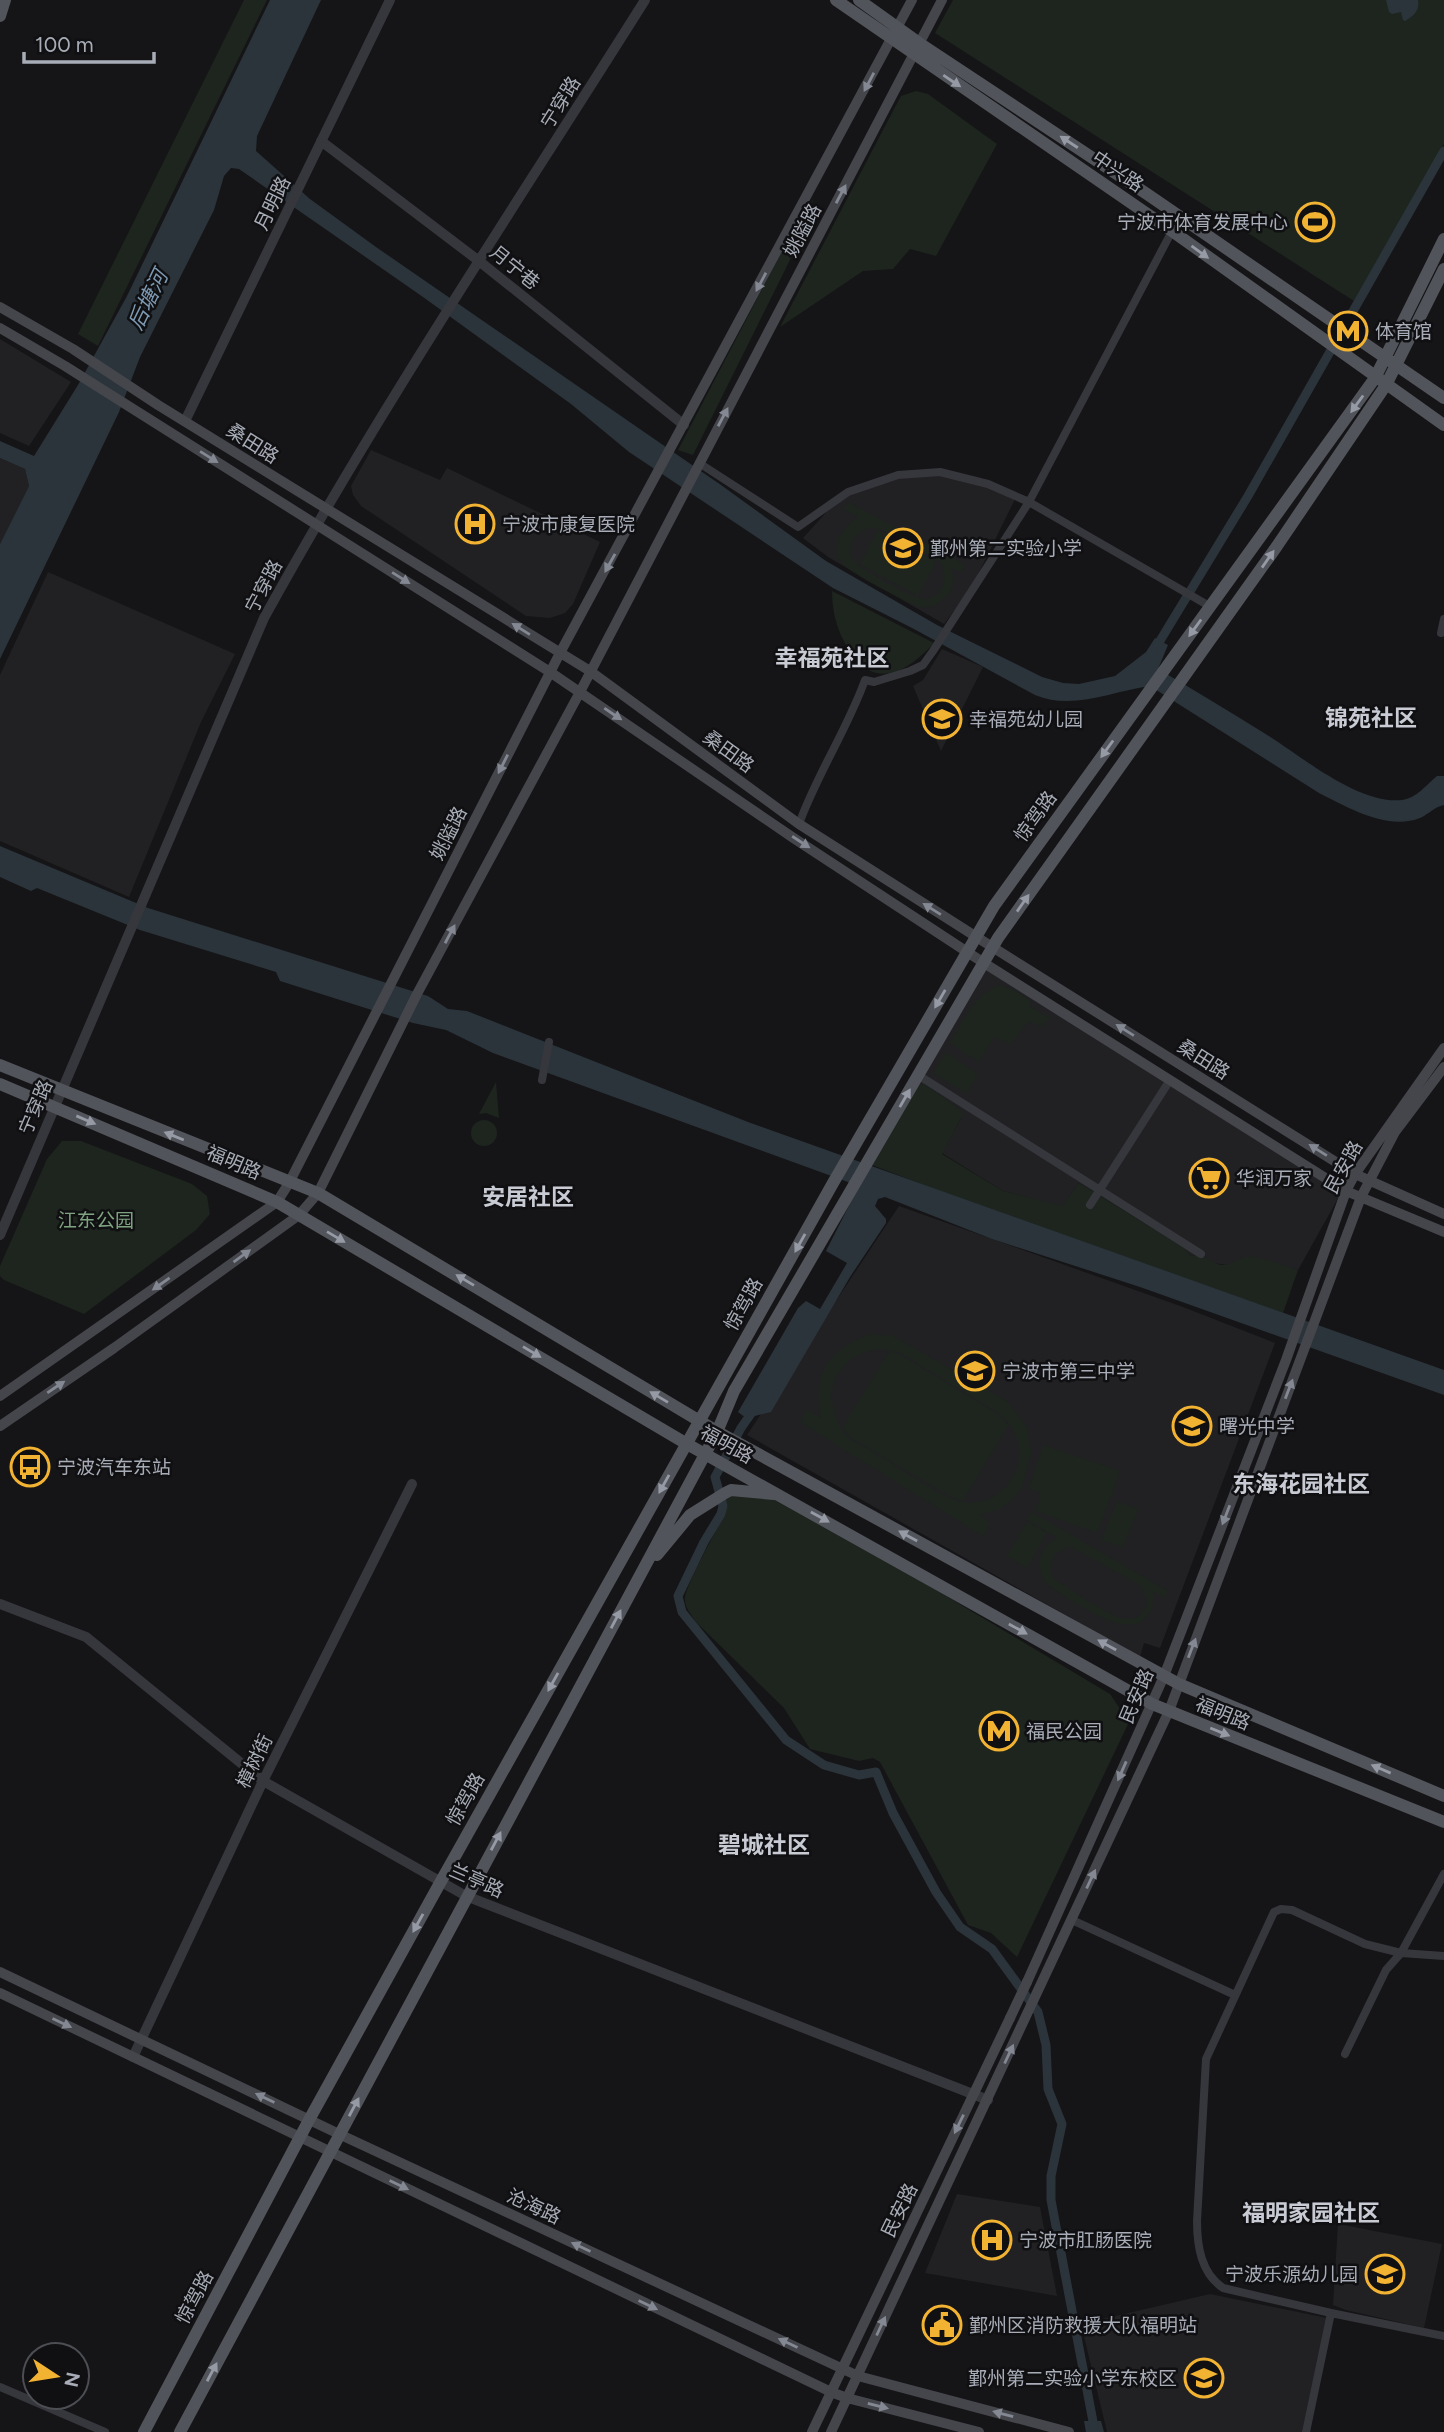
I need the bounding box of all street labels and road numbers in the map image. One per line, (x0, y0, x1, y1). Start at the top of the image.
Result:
street label: 宁穿路 (536, 72, 585, 133)
street label: 中兴路 (1088, 146, 1148, 197)
street label: 月明路 (250, 173, 295, 234)
street label: 姚隘路 (779, 200, 826, 261)
street label: 月宁巷 (485, 241, 544, 294)
street label: 桑田路 (222, 419, 283, 468)
street label: 宁穿路 (240, 556, 287, 617)
street label: 桑田路 (699, 725, 759, 777)
street label: 惊驾路 (1009, 786, 1061, 846)
street label: 姚隘路 (425, 803, 472, 864)
street label: 桑田路 (1173, 1035, 1234, 1084)
street label: 宁穿路 (14, 1076, 57, 1138)
street label: 民安路 (1320, 1137, 1367, 1198)
street label: 福明路 (203, 1141, 265, 1184)
street label: 惊驾路 (720, 1274, 767, 1335)
street label: 福明路 (696, 1421, 757, 1468)
street label: 民安路 (1115, 1665, 1158, 1727)
street label: 福明路 (1192, 1692, 1254, 1735)
street label: 樟树街 (232, 1731, 277, 1792)
street label: 惊驾路 (442, 1769, 489, 1830)
street label: 兰亭路 (446, 1858, 508, 1903)
street label: 民安路 (877, 2180, 922, 2241)
street label: 沧海路 (503, 2184, 564, 2229)
street label: 惊驾路 (171, 2267, 218, 2328)

